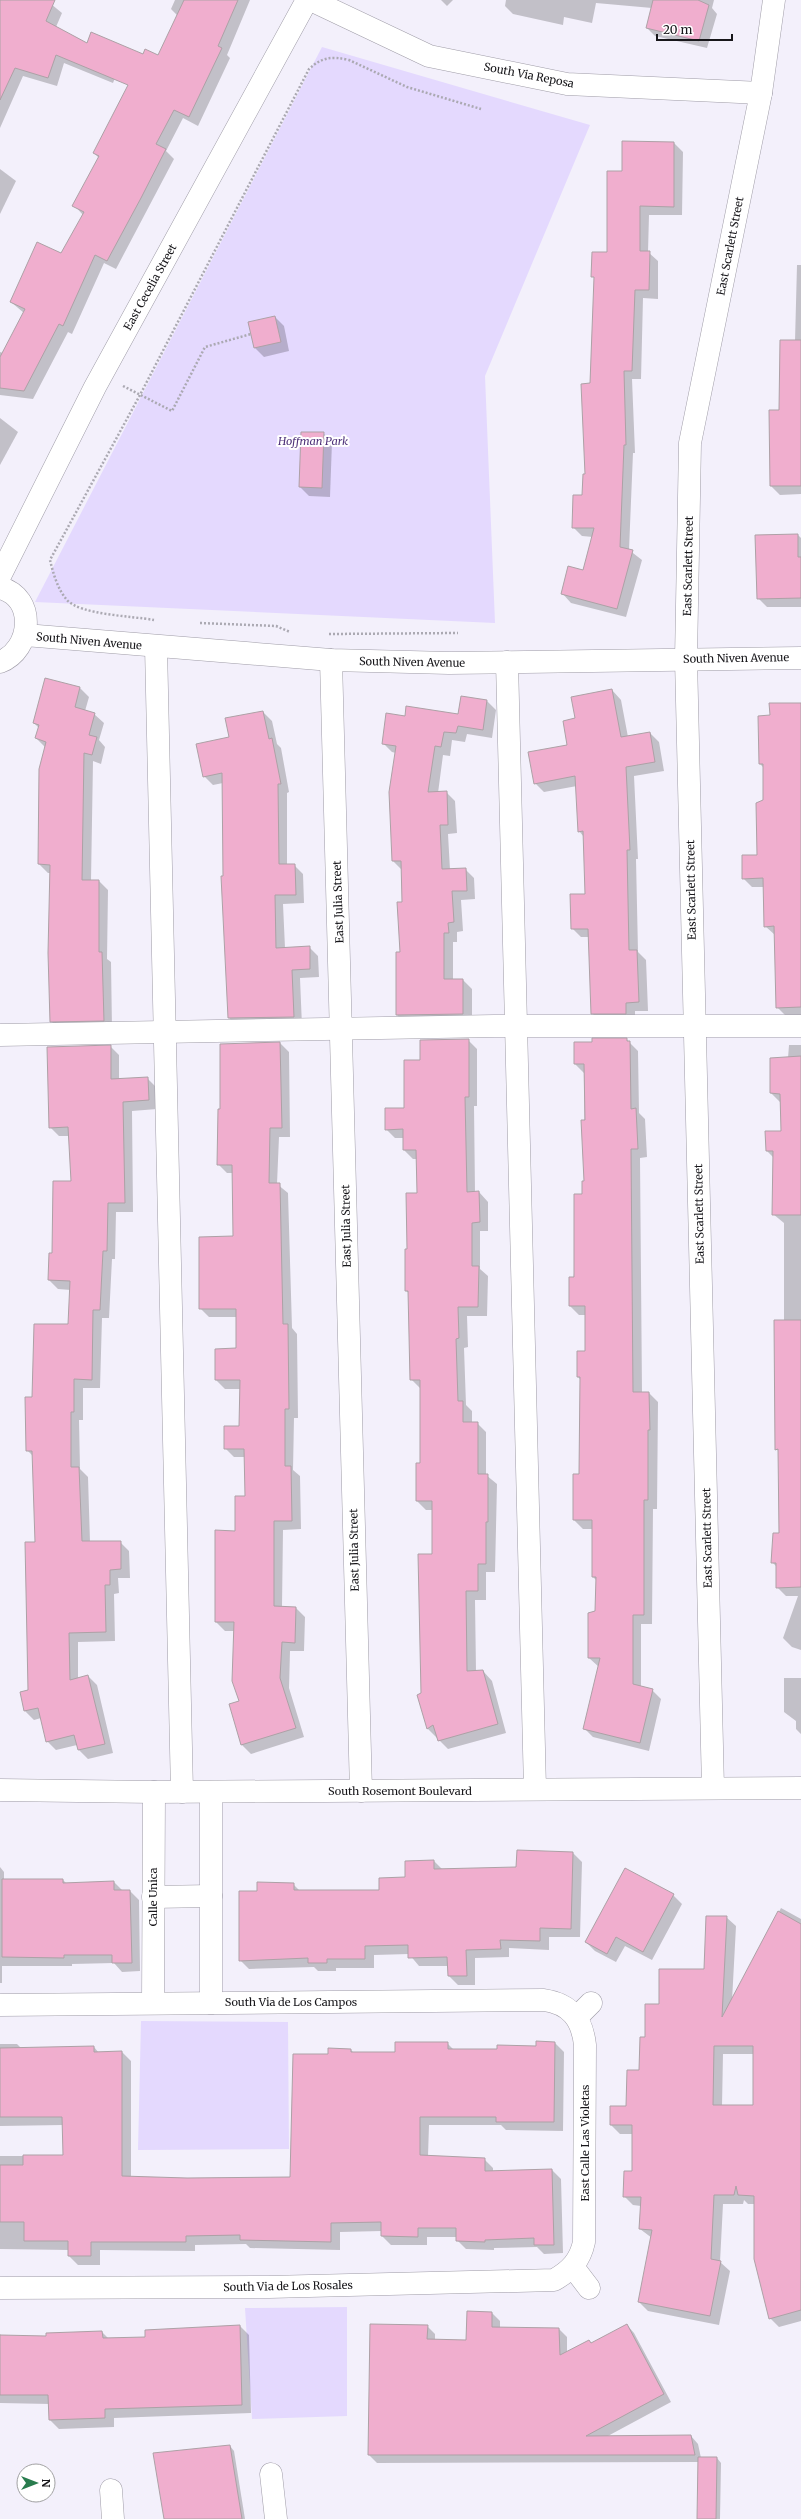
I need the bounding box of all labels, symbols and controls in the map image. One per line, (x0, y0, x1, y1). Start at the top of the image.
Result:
scale bar (657, 16, 732, 42)
text: 20 m (663, 22, 692, 37)
street label: South Via Reposa (483, 59, 575, 91)
street label: East Scarlett Street (714, 195, 747, 297)
street label: East Cecelia Street (120, 241, 180, 333)
park label: Hoffman Park (277, 434, 348, 448)
street label: East Scarlett Street (680, 515, 696, 616)
street label: South Niven Avenue (36, 629, 143, 653)
street label: South Niven Avenue (683, 650, 789, 666)
street label: South Niven Avenue (359, 654, 465, 670)
street label: East Scarlett Street (683, 839, 699, 940)
street label: East Julia Street (330, 860, 346, 944)
street label: East Scarlett Street (691, 1163, 707, 1264)
street label: East Julia Street (338, 1184, 354, 1268)
street label: East Scarlett Street (699, 1487, 715, 1588)
street label: East Julia Street (346, 1508, 362, 1592)
street label: South Rosemont Boulevard (328, 1784, 472, 1798)
street label: Calle Unica (146, 1868, 160, 1926)
street label: South Via de Los Campos (225, 1995, 357, 2009)
street label: East Calle Las Violetas (578, 2084, 592, 2202)
street label: South Via de Los Rosales (223, 2278, 353, 2294)
north arrow (16, 2463, 56, 2503)
text: N (39, 2479, 53, 2488)

